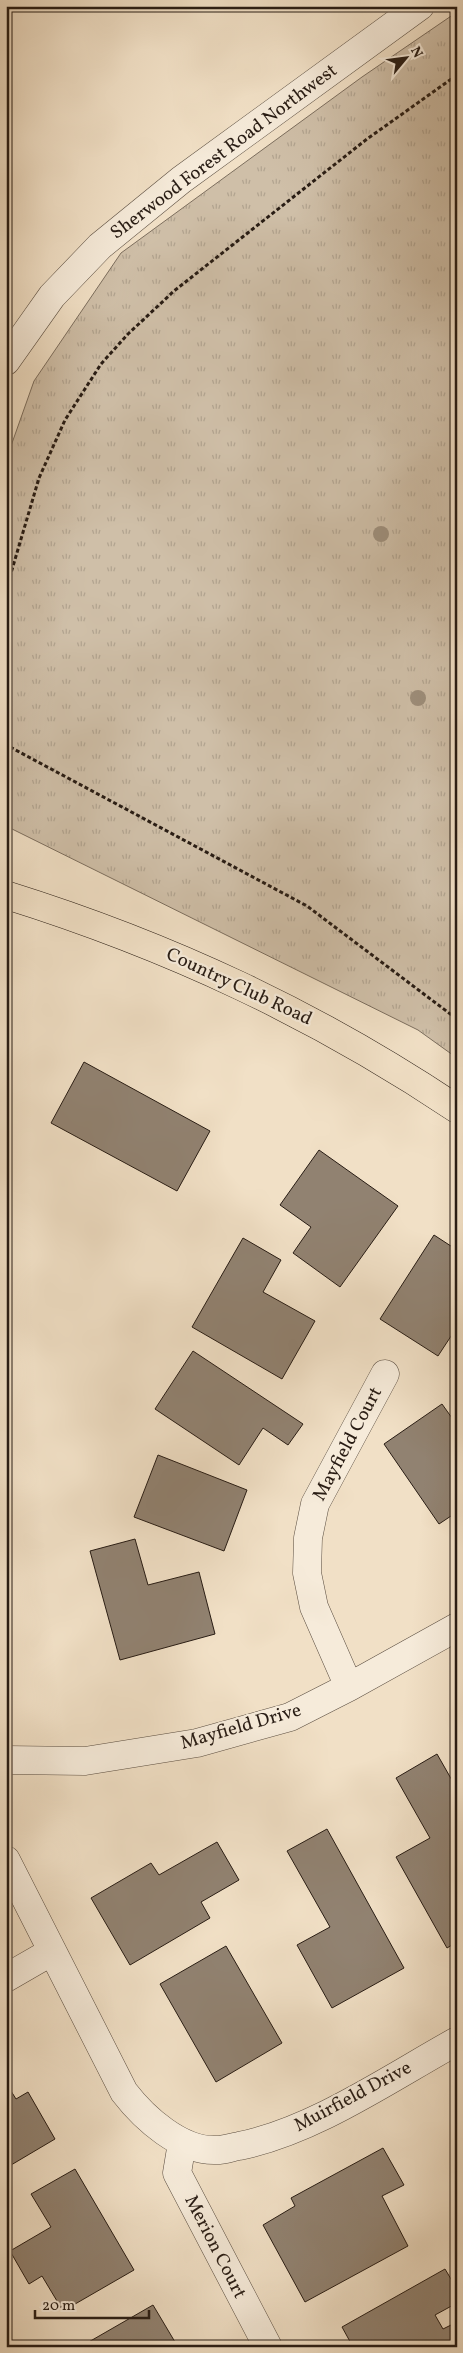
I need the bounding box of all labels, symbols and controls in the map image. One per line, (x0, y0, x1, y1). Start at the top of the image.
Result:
north arrow (380, 32, 430, 82)
text: N (405, 43, 427, 61)
street label: Sherwood Forest Road Northwest (105, 58, 343, 246)
street label: Country Club Road (162, 942, 316, 1032)
street label: Mayfield Court (307, 1382, 389, 1506)
street label: Mayfield Drive (178, 1697, 304, 1757)
street label: Muirfield Drive (290, 2055, 416, 2139)
street label: Merion Court (178, 2191, 252, 2304)
scale bar (35, 2288, 149, 2320)
text: 20 m (42, 2296, 75, 2317)

